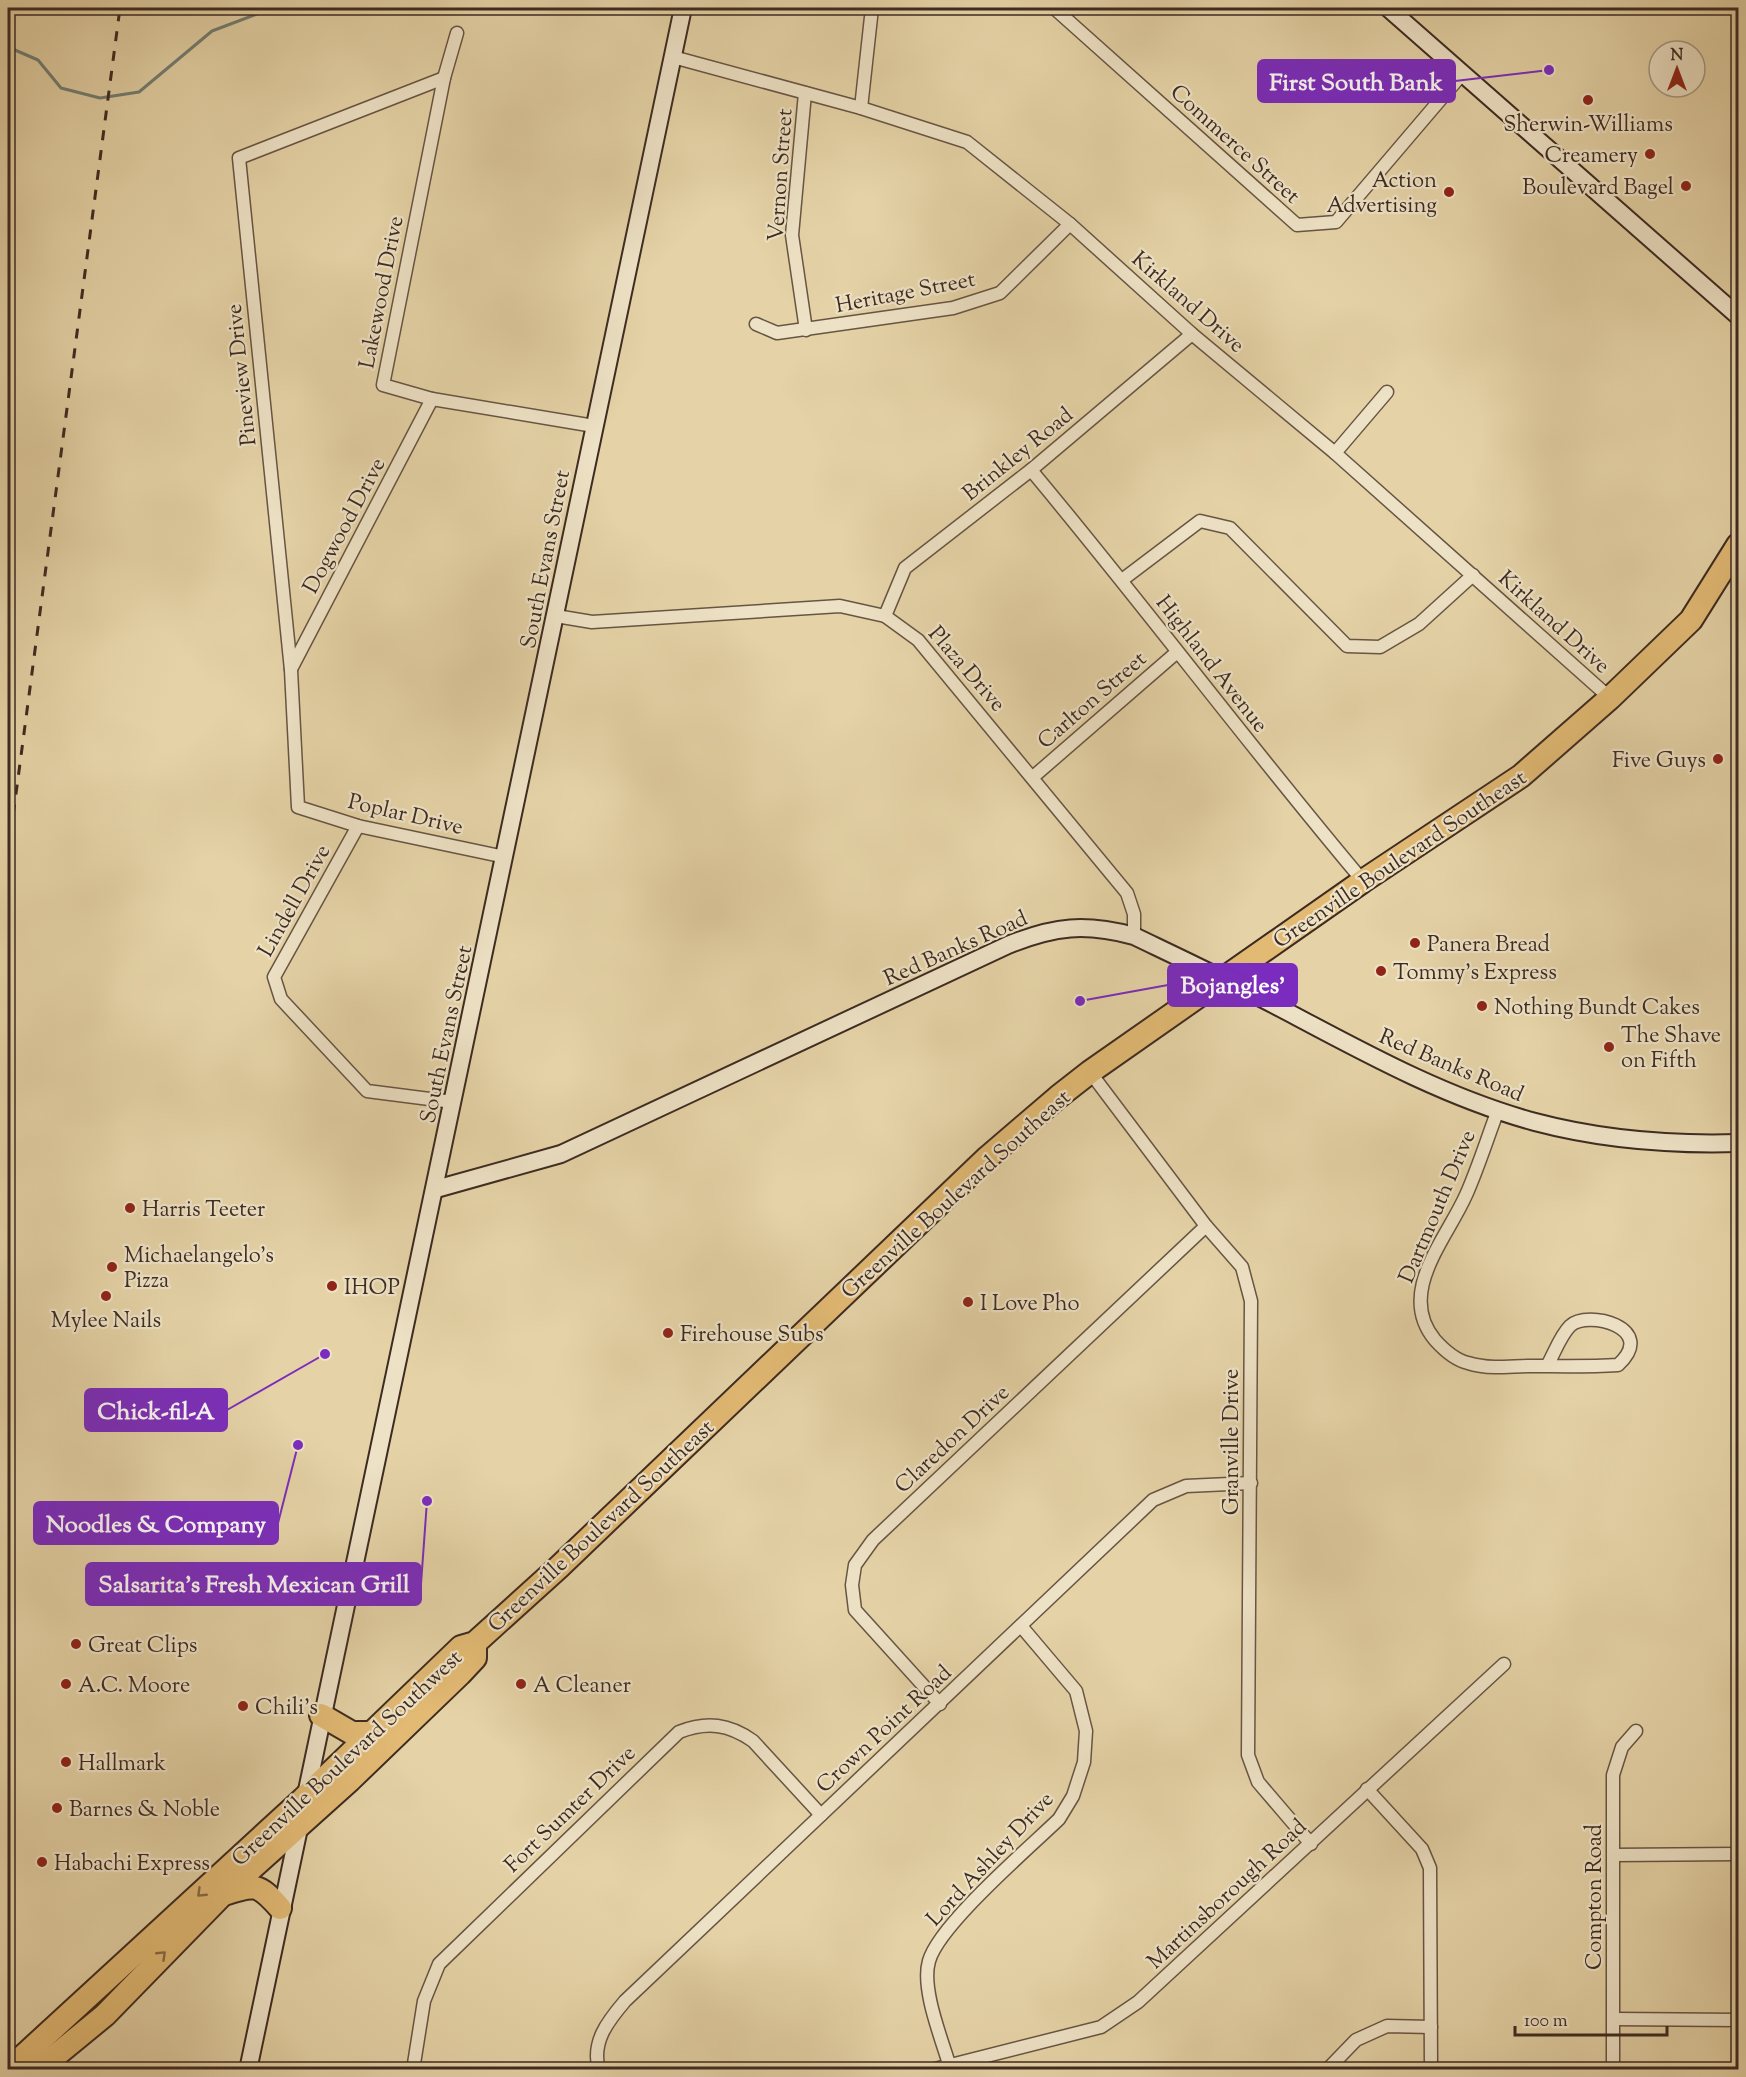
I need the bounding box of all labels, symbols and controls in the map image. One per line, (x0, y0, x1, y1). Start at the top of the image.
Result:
north arrow (1647, 39, 1707, 99)
text: N (1671, 45, 1684, 68)
callout: First South Bank (1258, 60, 1455, 102)
text: First South Bank (1269, 67, 1444, 101)
street label: Commerce Street (1162, 78, 1307, 213)
marker: Sherwin-Williams (1581, 93, 1595, 107)
street label: Vernon Street (761, 107, 803, 243)
place label: Sherwin-Williams (1503, 110, 1673, 142)
place label: Creamery (1544, 141, 1638, 173)
marker: Creamery (1643, 147, 1657, 161)
place label: Action Advertising (1326, 166, 1437, 223)
place label: Boulevard Bagel (1522, 173, 1674, 205)
marker: Boulevard Bagel (1679, 179, 1693, 193)
marker: Action Advertising (1442, 185, 1456, 199)
street label: Lakewood Drive (352, 214, 413, 372)
street label: Kirkland Drive (1123, 245, 1251, 362)
street label: Heritage Street (833, 265, 979, 323)
street label: Pineview Drive (220, 302, 266, 447)
street label: Brinkley Road (957, 401, 1081, 510)
street label: Dogwood Drive (296, 453, 395, 600)
street label: South Evans Street (514, 467, 580, 651)
street label: Kirkland Drive (1490, 564, 1616, 682)
street label: Highland Avenue (1147, 589, 1275, 740)
street label: Plaza Drive (919, 620, 1012, 720)
street label: Carlton Street (1031, 644, 1155, 758)
place label: Five Guys (1612, 746, 1706, 778)
marker: Five Guys (1711, 752, 1725, 766)
street label: Greenville Boulevard Southeast (1268, 763, 1534, 958)
street label: Poplar Drive (345, 787, 466, 845)
street label: Lindell Drive (251, 839, 340, 964)
street label: Red Banks Road (879, 904, 1033, 996)
place label: Panera Bread (1427, 930, 1550, 962)
marker: Panera Bread (1408, 936, 1422, 950)
street label: South Evans Street (413, 942, 482, 1126)
place label: Tommy's Express (1393, 958, 1557, 990)
callout: Bojangles' (1168, 964, 1297, 1006)
marker: Tommy's Express (1374, 964, 1388, 978)
text: Bojangles' (1181, 970, 1285, 1004)
place label: Nothing Bundt Cakes (1494, 993, 1700, 1025)
marker: Nothing Bundt Cakes (1475, 999, 1489, 1013)
place label: The Shave on Fifth (1621, 1021, 1721, 1078)
street label: Red Banks Road (1374, 1022, 1528, 1112)
marker: The Shave on Fifth (1602, 1040, 1616, 1054)
street label: Greenville Boulevard Southeast (835, 1083, 1079, 1307)
street label: Dartmouth Drive (1392, 1126, 1485, 1289)
place label: Harris Teeter (142, 1195, 265, 1227)
marker: Harris Teeter (123, 1201, 137, 1215)
place label: Michaelangelo's Pizza (124, 1241, 274, 1298)
marker: Michaelangelo's Pizza (105, 1260, 119, 1274)
place label: IHOP (344, 1273, 400, 1305)
marker: IHOP (325, 1279, 339, 1293)
marker: Mylee Nails (99, 1289, 113, 1303)
place label: I Love Pho (980, 1289, 1080, 1321)
marker: I Love Pho (961, 1295, 975, 1309)
place label: Mylee Nails (51, 1306, 161, 1338)
place label: Firehouse Subs (680, 1320, 824, 1352)
marker: Firehouse Subs (661, 1326, 675, 1340)
street label: Granville Drive (1217, 1369, 1249, 1515)
street label: Claredon Drive (888, 1378, 1018, 1502)
callout: Chick-fil-A (85, 1389, 227, 1431)
text: Chick-fil-A (97, 1396, 215, 1430)
street label: Greenville Boulevard Southeast (482, 1413, 723, 1641)
callout: Noodles & Company (34, 1502, 278, 1544)
text: Noodles & Company (46, 1509, 266, 1543)
callout: Salsarita's Fresh Mexican Grill (86, 1563, 421, 1605)
text: Salsarita's Fresh Mexican Grill (98, 1569, 410, 1603)
place label: Great Clips (88, 1631, 198, 1663)
marker: Great Clips (69, 1637, 83, 1651)
street label: Greenville Boulevard Southwest (226, 1643, 471, 1875)
street label: Crown Point Road (810, 1659, 960, 1802)
place label: A.C. Moore (78, 1671, 190, 1703)
place label: A Cleaner (533, 1671, 631, 1703)
marker: A.C. Moore (59, 1677, 73, 1691)
marker: A Cleaner (514, 1677, 528, 1691)
place label: Chili's (255, 1693, 318, 1725)
marker: Chili's (236, 1699, 250, 1713)
street label: Fort Sumter Drive (498, 1739, 644, 1881)
place label: Hallmark (78, 1749, 166, 1781)
marker: Hallmark (59, 1755, 73, 1769)
street label: Lord Ashley Drive (920, 1785, 1062, 1935)
place label: Barnes & Noble (69, 1795, 220, 1827)
marker: Barnes & Noble (50, 1801, 64, 1815)
street label: Martinsborough Road (1141, 1812, 1315, 1978)
street label: Compton Road (1580, 1824, 1612, 1970)
place label: Habachi Express (54, 1849, 210, 1881)
marker: Habachi Express (35, 1855, 49, 1869)
one-way arrow (197, 1886, 207, 1897)
one-way arrow (154, 1952, 165, 1963)
scale bar (1515, 1999, 1666, 2037)
text: 100 m (1524, 2009, 1568, 2035)

